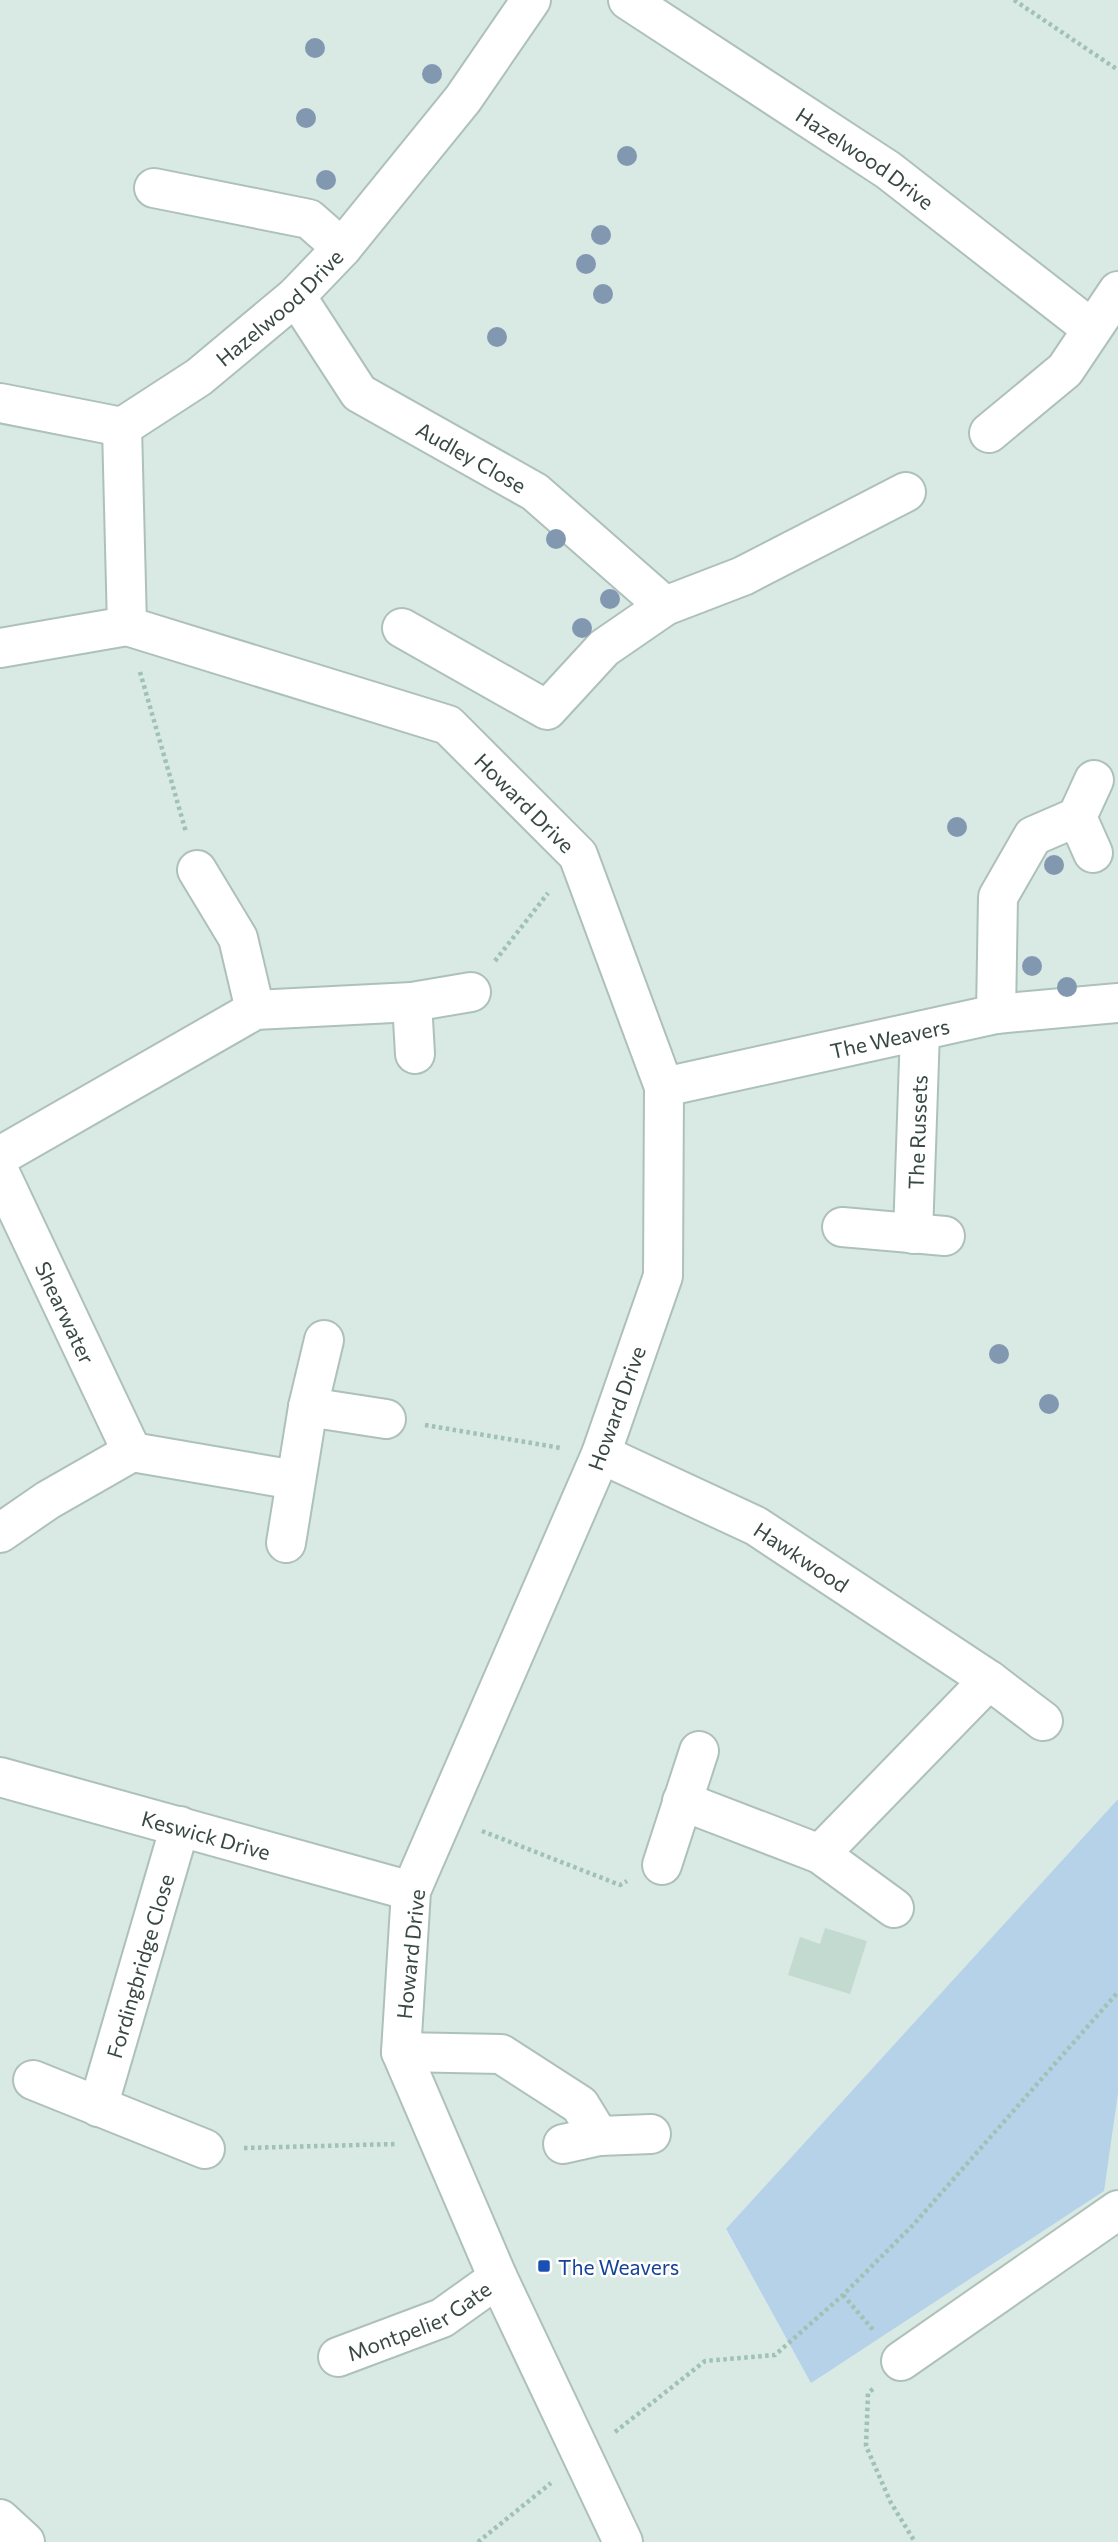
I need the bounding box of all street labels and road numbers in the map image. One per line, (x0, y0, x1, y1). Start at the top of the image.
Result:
street label: Hazelwood Drive (792, 101, 939, 214)
street label: Hazelwood Drive (210, 243, 347, 371)
street label: Audley Close (412, 416, 531, 497)
street label: Howard Drive (470, 747, 580, 857)
street label: The Weavers (828, 1012, 952, 1063)
street label: The Russets (902, 1074, 931, 1190)
street label: Shearwater (31, 1257, 101, 1367)
street label: Howard Drive (582, 1342, 650, 1474)
street label: Hawkwood (750, 1516, 854, 1597)
street label: Keswick Drive (139, 1804, 273, 1864)
street label: Fordingbridge Close (100, 1871, 178, 2061)
street label: Howard Drive (391, 1888, 429, 2020)
street label: Montpelier Gate (343, 2275, 495, 2365)

